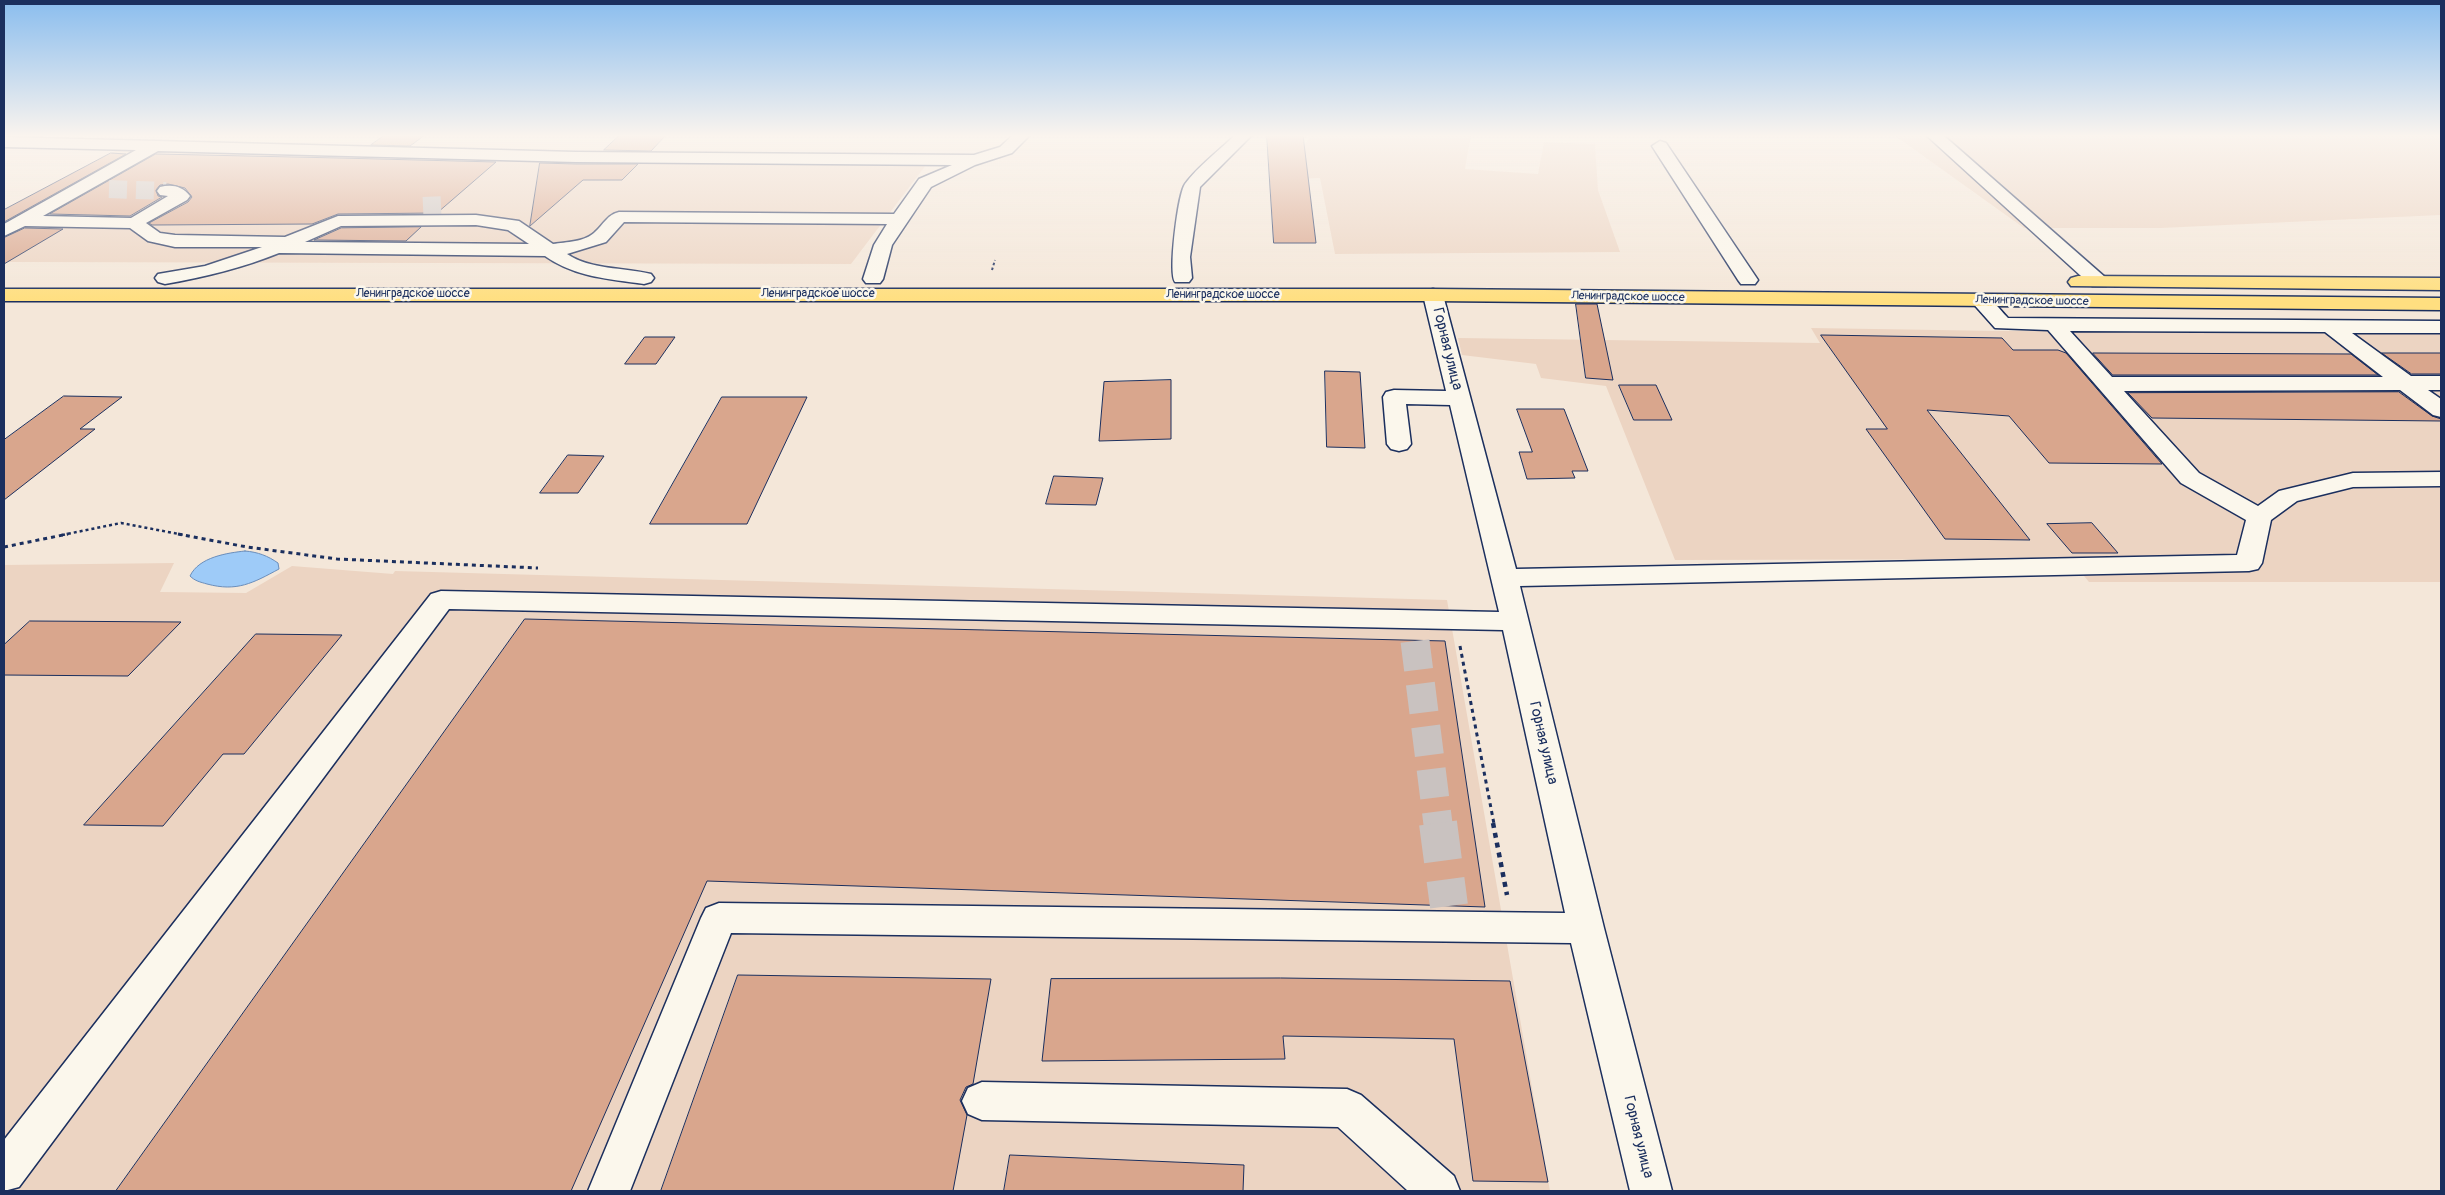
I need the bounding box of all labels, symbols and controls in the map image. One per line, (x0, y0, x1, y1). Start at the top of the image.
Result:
street label: Ленинградское шоссе (356, 287, 470, 301)
street label: Ленинградское шоссе (761, 287, 875, 301)
street label: Ленинградское шоссе (1166, 288, 1280, 302)
street label: Ленинградское шоссе (1571, 289, 1685, 305)
street label: Ленинградское шоссе (1975, 293, 2089, 309)
street label: Горная улица (1428, 306, 1466, 392)
street label: Горная улица (1525, 700, 1561, 786)
street label: Горная улица (1619, 1094, 1657, 1180)

